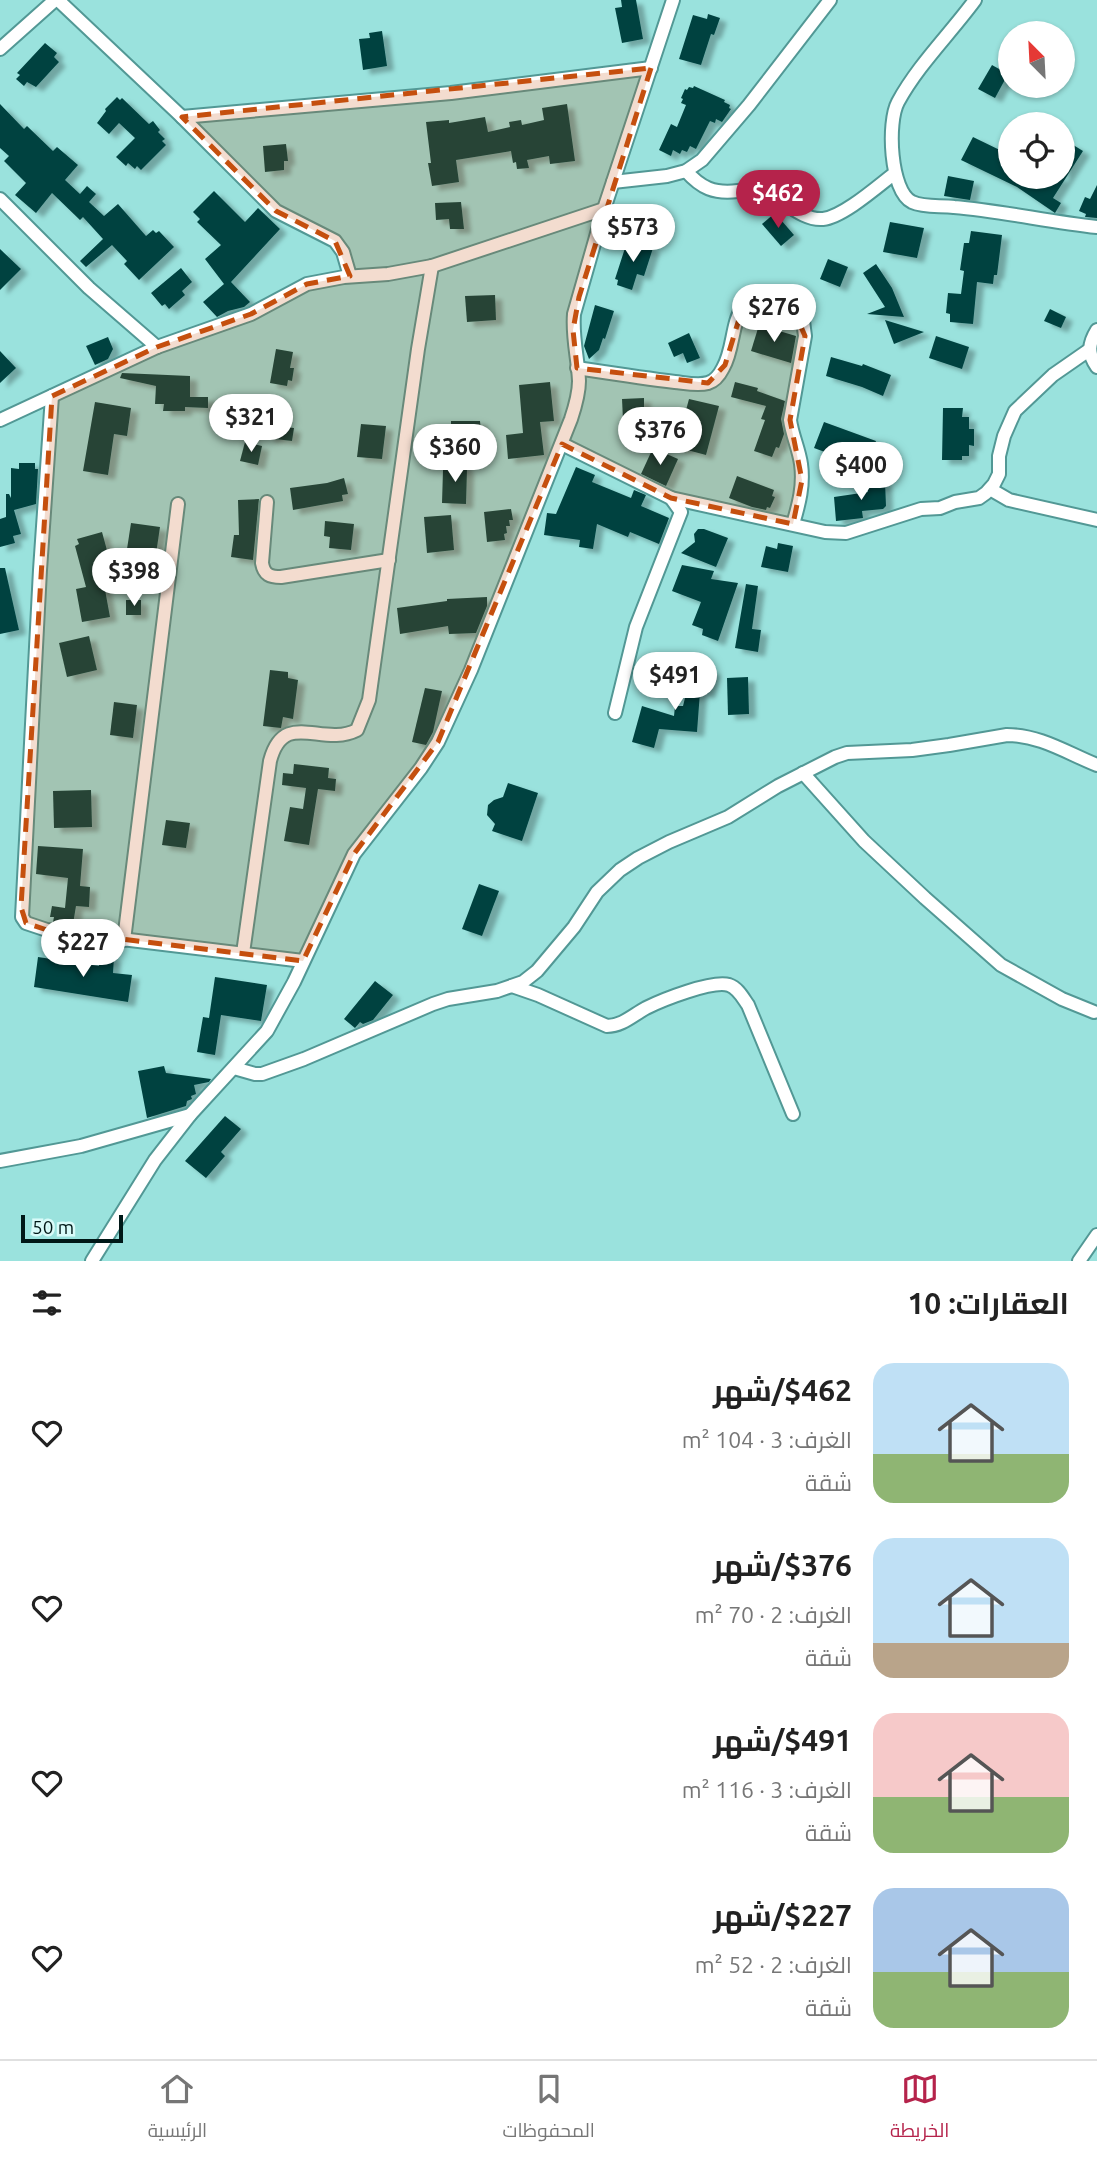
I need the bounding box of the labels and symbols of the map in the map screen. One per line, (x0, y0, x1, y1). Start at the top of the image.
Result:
north arrow (998, 21, 1074, 98)
pin: $462 (737, 170, 819, 230)
pin: $573 (592, 204, 674, 264)
pin: $276 (733, 284, 815, 344)
pin: $321 (210, 394, 292, 454)
pin: $376 (619, 407, 701, 467)
pin: $360 (414, 424, 496, 484)
pin: $400 (820, 442, 902, 502)
pin: $398 (93, 548, 175, 608)
pin: $491 (634, 652, 716, 712)
pin: $227 (42, 920, 124, 979)
scale bar (21, 1212, 122, 1244)

